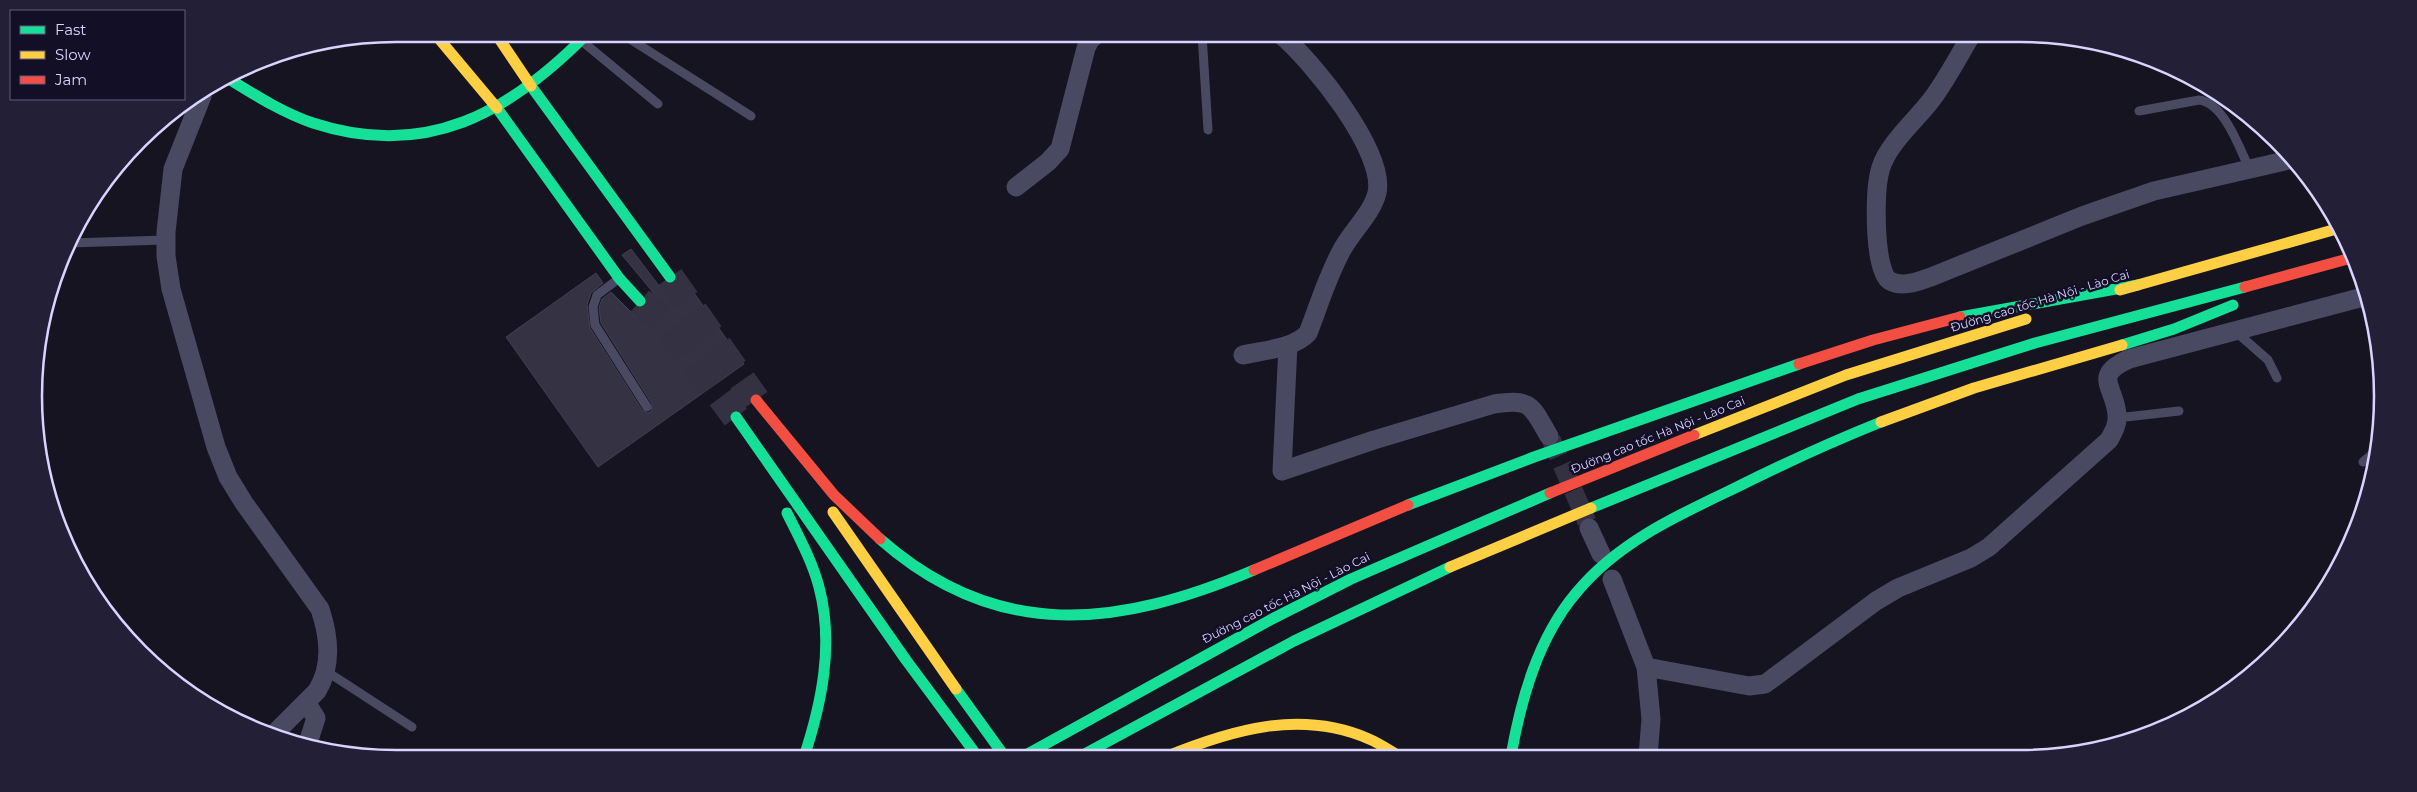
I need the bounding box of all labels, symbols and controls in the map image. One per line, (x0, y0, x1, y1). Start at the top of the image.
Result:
legend (10, 10, 185, 100)
text: Fast (55, 20, 86, 39)
text: Slow (55, 45, 91, 64)
text: Jam (54, 70, 87, 89)
street label: Đường cao tốc Hà Nội - Lào Cai (1949, 266, 2131, 335)
street label: Đường cao tốc Hà Nội - Lào Cai (1569, 393, 1747, 476)
street label: Đường cao tốc Hà Nội - Lào Cai (1199, 549, 1372, 647)

